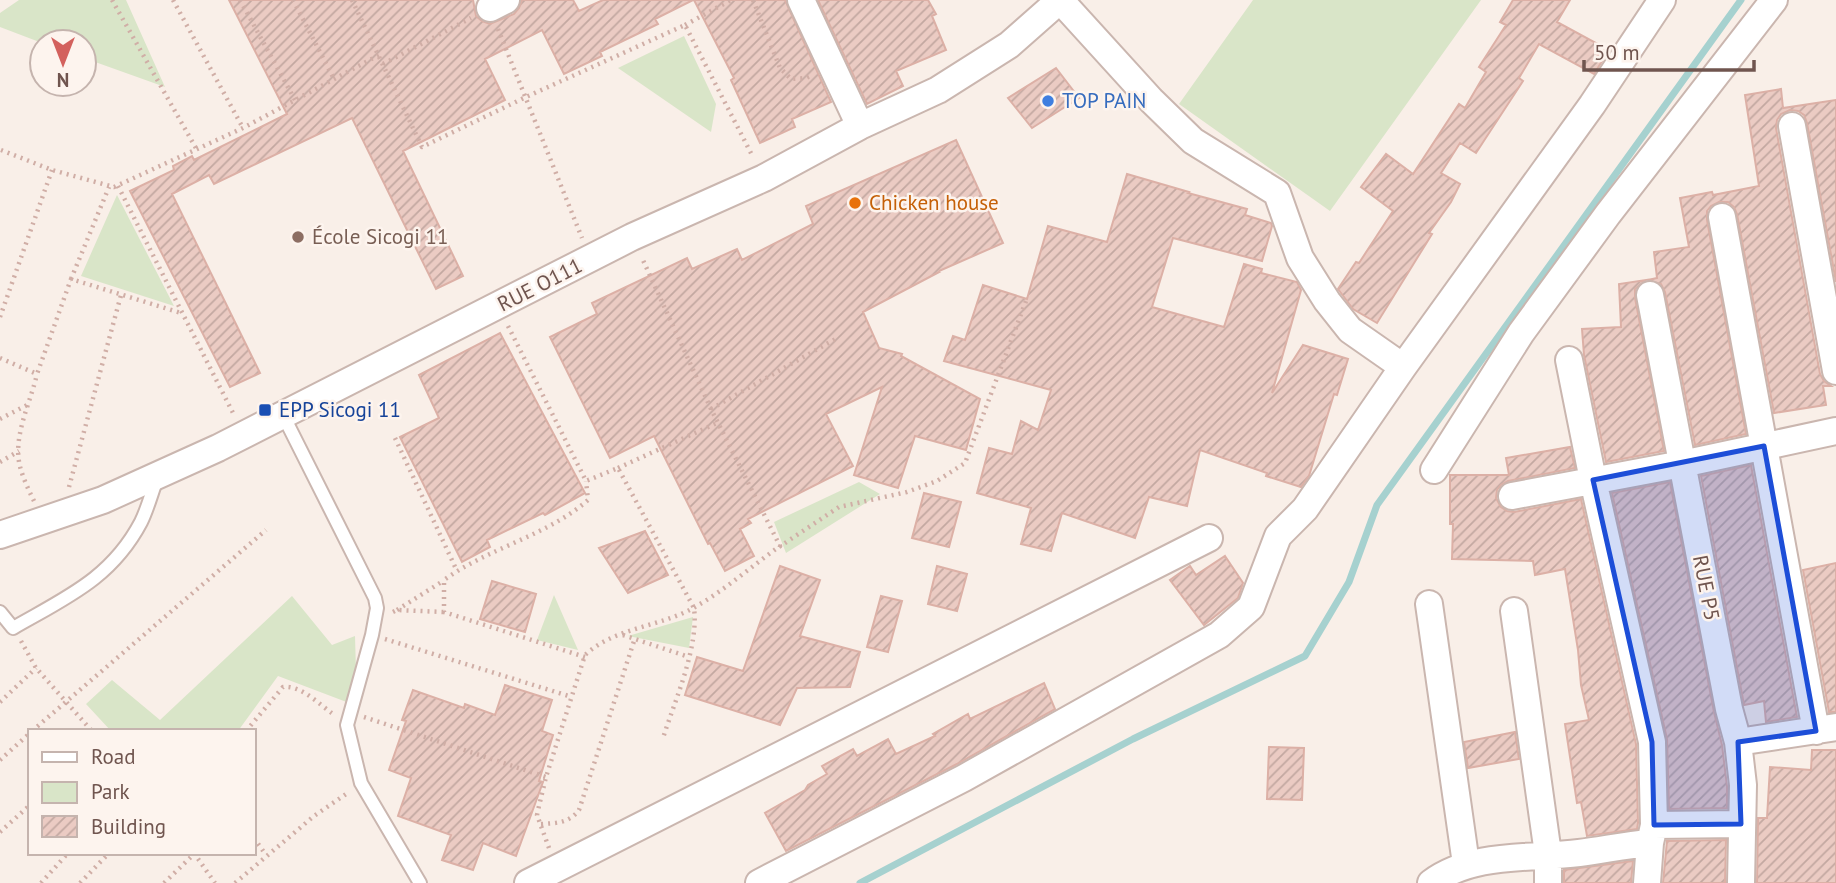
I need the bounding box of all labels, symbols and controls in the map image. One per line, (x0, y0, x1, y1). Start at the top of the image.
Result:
north arrow (28, 28, 98, 98)
scale bar (1584, 28, 1754, 72)
text: 50 m (1594, 39, 1640, 66)
text: N (57, 68, 69, 92)
place label: TOP PAIN (1062, 87, 1146, 114)
marker: TOP PAIN (1040, 93, 1056, 109)
place label: Chicken house (869, 189, 999, 216)
marker: Chicken house (847, 195, 863, 211)
place label: École Sicogi 11 (312, 223, 448, 250)
marker: École Sicogi 11 (290, 229, 306, 245)
street label: RUE O111 (493, 252, 587, 317)
place label: EPP Sicogi 11 (279, 396, 401, 423)
marker: EPP Sicogi 11 (257, 402, 273, 418)
street label: RUE P5 (1687, 553, 1726, 623)
legend (28, 729, 256, 855)
text: Road (91, 743, 135, 770)
text: Park (91, 778, 130, 805)
text: Building (91, 813, 166, 840)

